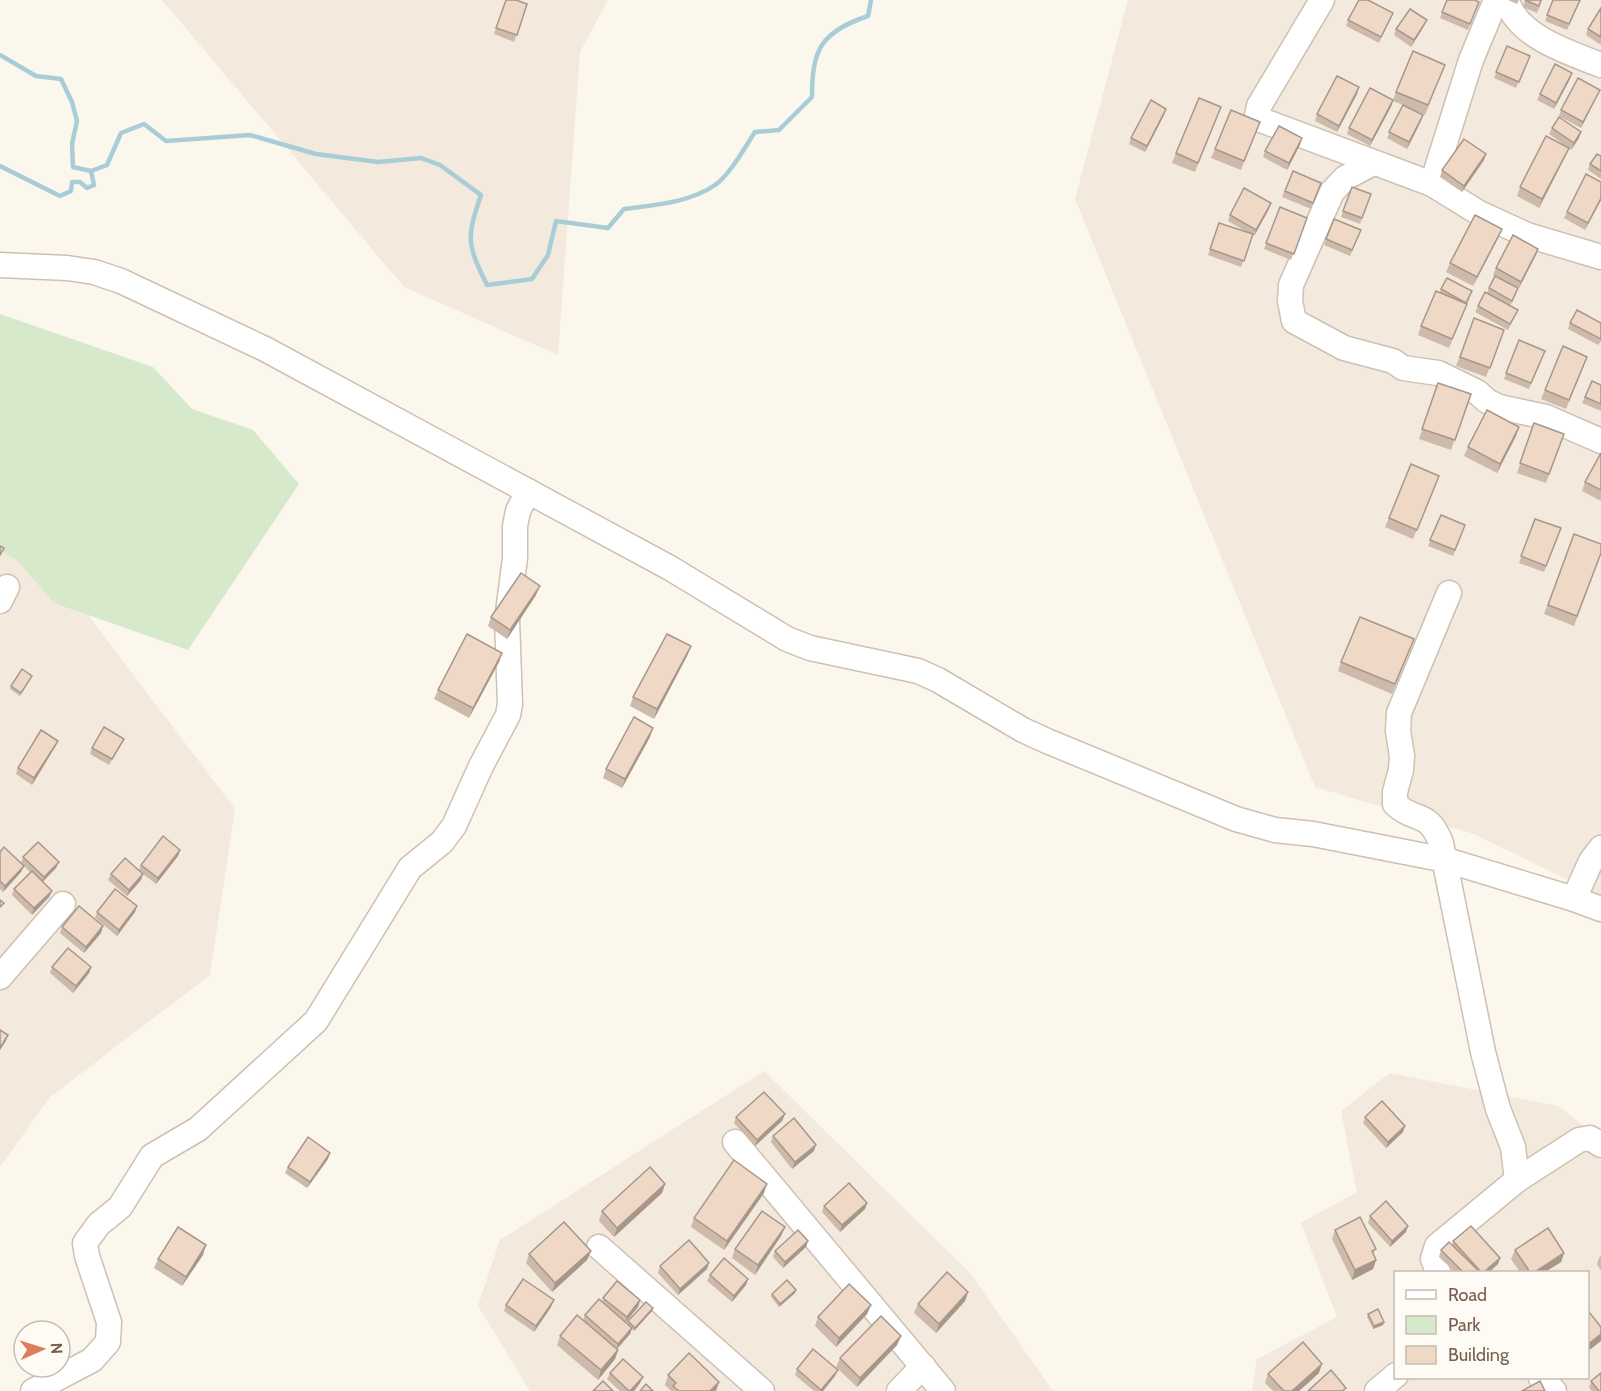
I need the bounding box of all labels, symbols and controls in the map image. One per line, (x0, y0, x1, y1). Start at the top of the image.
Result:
legend (1394, 1271, 1589, 1379)
text: Road (1448, 1284, 1487, 1306)
text: Park (1448, 1314, 1481, 1336)
north arrow (12, 1319, 72, 1379)
text: N (47, 1342, 66, 1354)
text: Building (1448, 1344, 1510, 1366)

